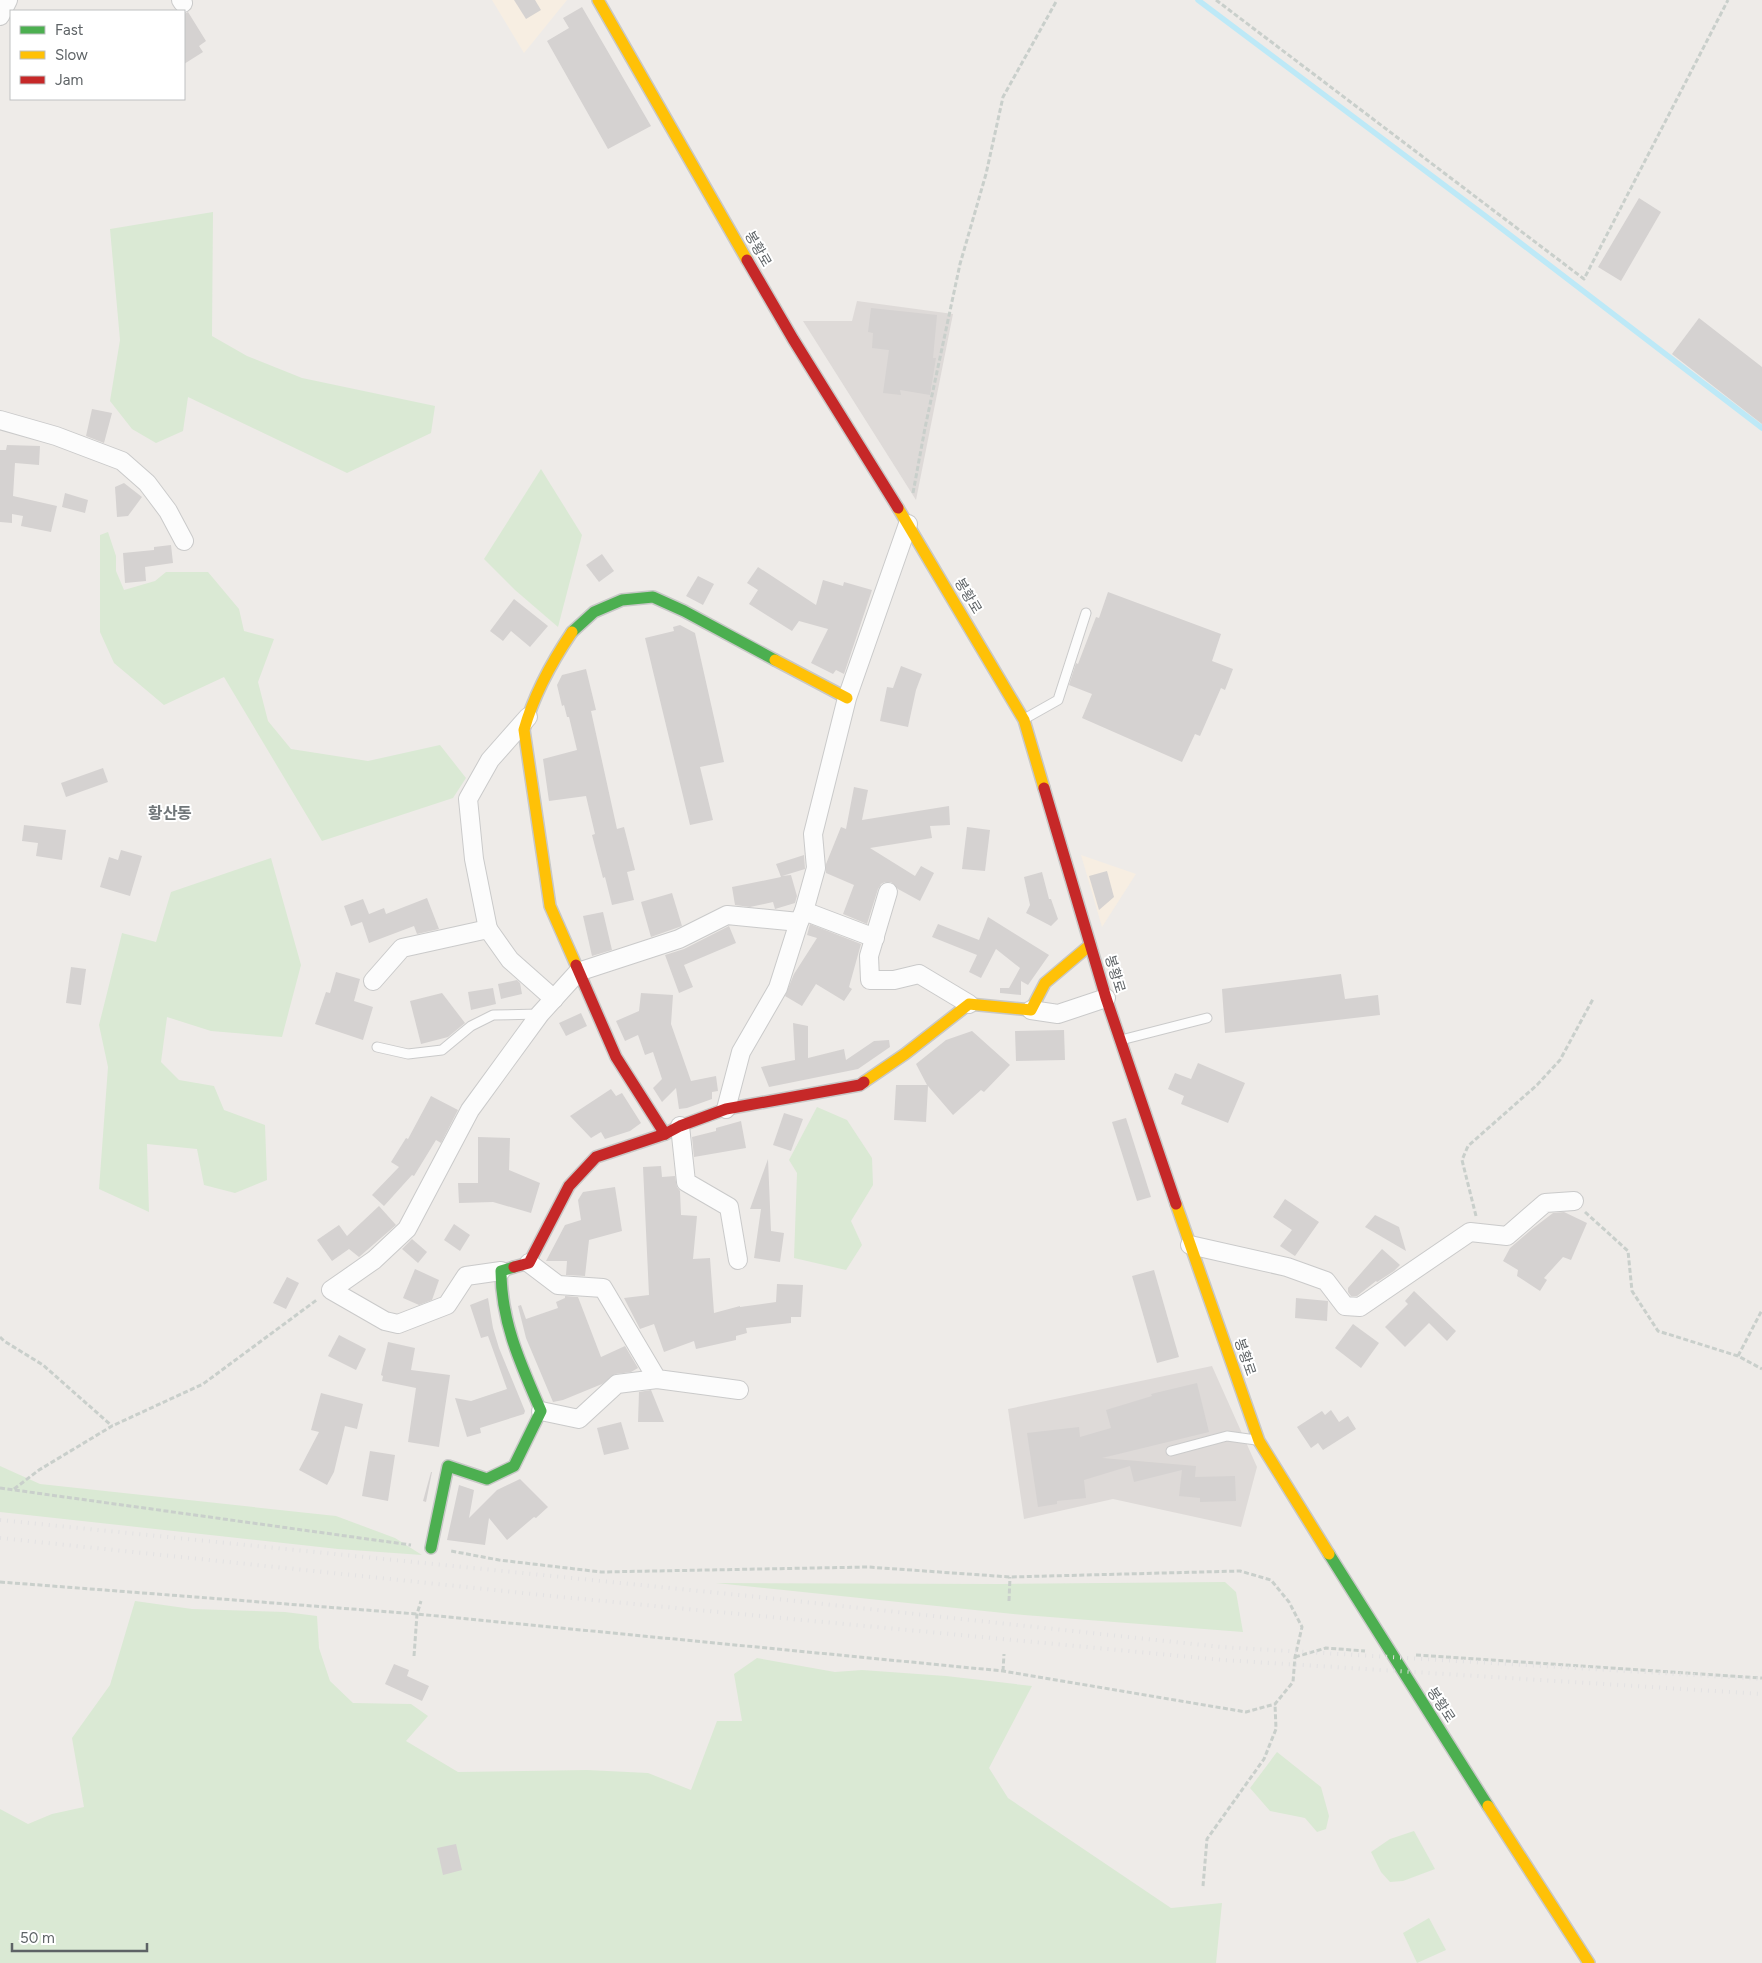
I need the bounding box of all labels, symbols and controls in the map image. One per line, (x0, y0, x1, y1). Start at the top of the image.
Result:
legend (10, 10, 185, 100)
text: Fast (55, 21, 84, 39)
text: Slow (55, 46, 88, 64)
text: Jam (55, 71, 83, 89)
street label: 봉황로 (741, 228, 775, 270)
street label: 봉황로 (951, 575, 985, 617)
district label: 황산동 (148, 804, 192, 823)
street label: 봉황로 (1101, 953, 1129, 995)
street label: 봉황로 (1231, 1336, 1259, 1378)
street label: 봉황로 (1423, 1684, 1459, 1726)
scale bar (12, 1920, 148, 1952)
text: 50 m (20, 1929, 55, 1947)

